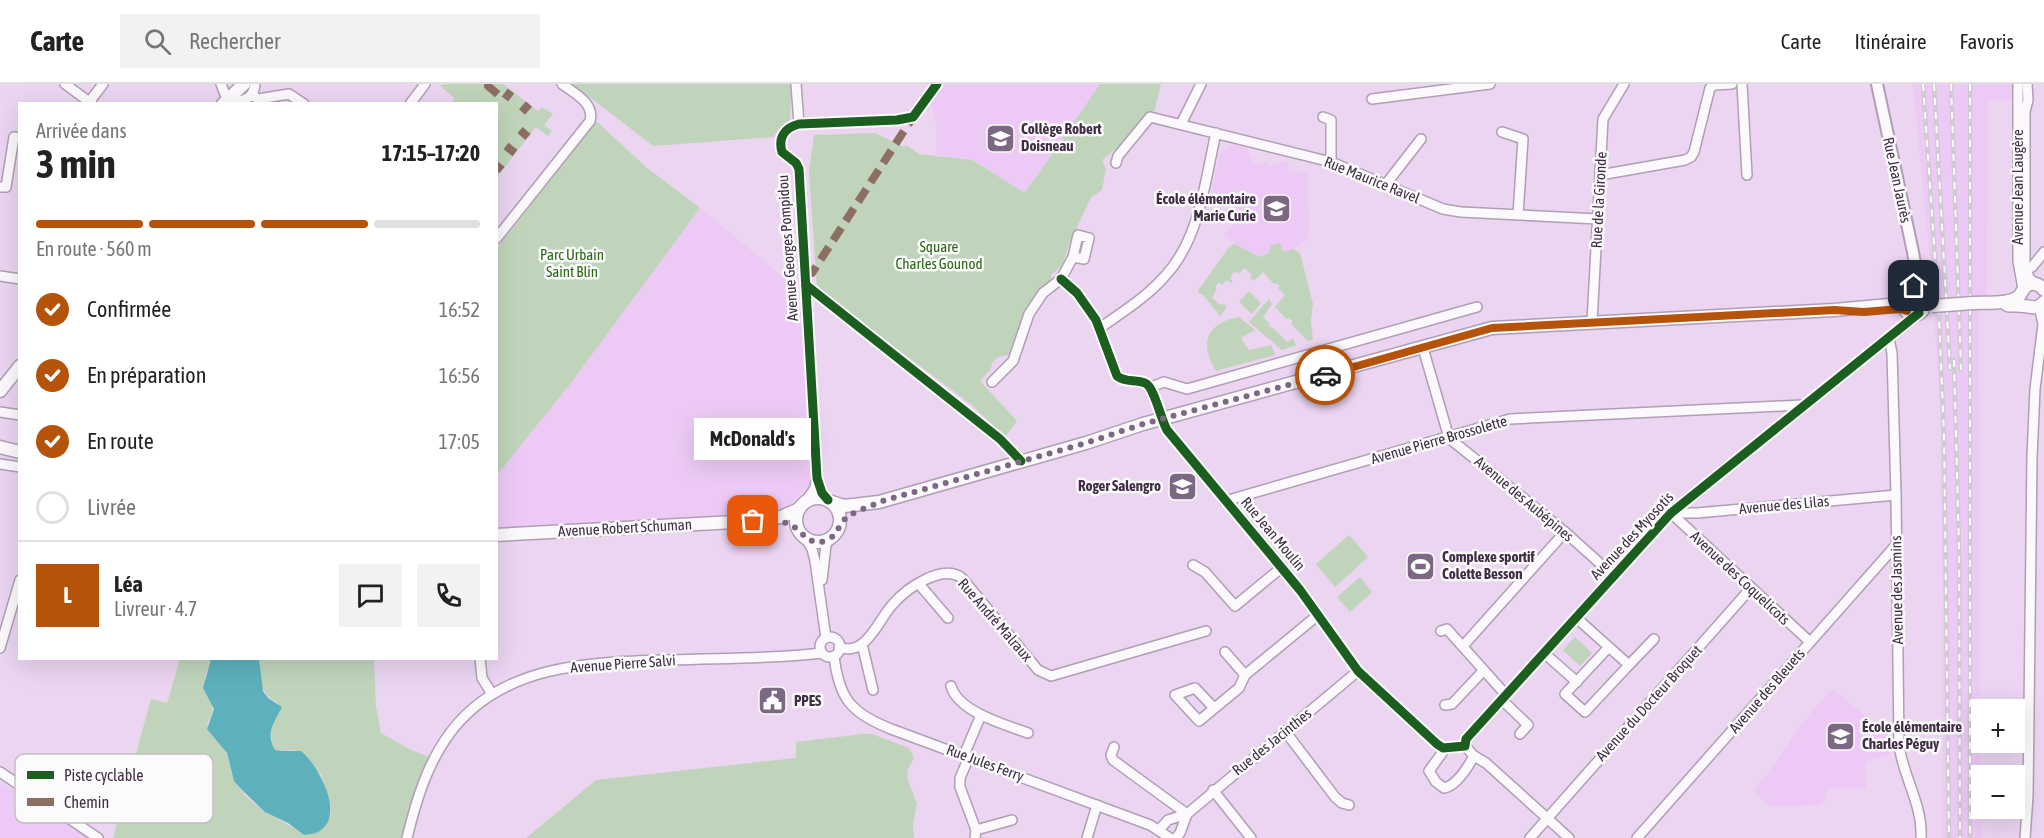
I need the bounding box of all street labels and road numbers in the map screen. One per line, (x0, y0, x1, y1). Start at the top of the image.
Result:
street label: Avenue Jean Laugère (2009, 129, 2026, 245)
street label: Rue Jean Jaurès (1880, 136, 1915, 224)
street label: Rue de la Gironde (1587, 151, 1610, 249)
street label: Rue Maurice Ravel (1322, 153, 1422, 206)
street label: Avenue Georges Pompidou (774, 174, 801, 322)
street label: Avenue Pierre Brossolette (1369, 412, 1509, 467)
street label: Avenue des Aubépines (1472, 452, 1577, 545)
street label: Avenue des Myosotis (1587, 488, 1677, 583)
street label: Avenue des Lilas (1738, 492, 1830, 517)
street label: Rue Jean Moulin (1238, 494, 1309, 574)
street label: Avenue Robert Schuman (558, 516, 692, 539)
street label: Avenue des Coquelicots (1687, 527, 1793, 628)
street label: Avenue des Jasmins (1887, 535, 1906, 645)
street label: Rue André Malraux (955, 575, 1036, 665)
street label: Avenue du Docteur Broquet (1592, 641, 1705, 764)
street label: Avenue des Bleuets (1725, 645, 1808, 736)
street label: Avenue Pierre Salvi (570, 651, 676, 676)
street label: Rue des Jacinthes (1229, 705, 1315, 779)
street label: Rue Jules Ferry (944, 741, 1026, 784)

